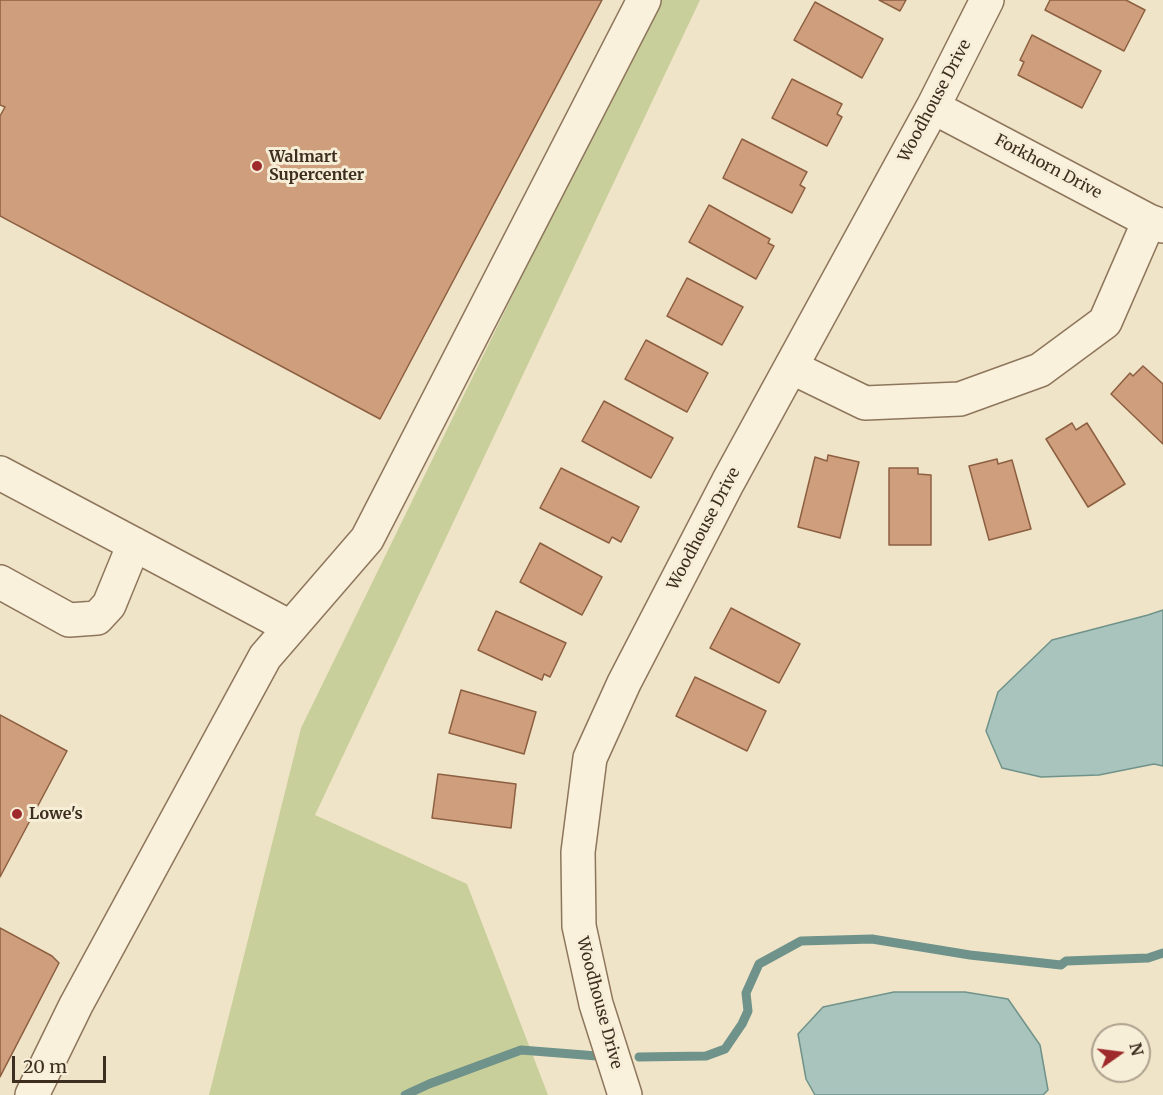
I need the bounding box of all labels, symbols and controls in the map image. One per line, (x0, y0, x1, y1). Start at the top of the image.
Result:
street label: Woodhouse Drive (895, 37, 975, 165)
street label: Forkhorn Drive (991, 131, 1105, 203)
place label: Walmart Supercenter (269, 147, 364, 185)
marker: Walmart Supercenter (250, 159, 264, 173)
street label: Woodhouse Drive (664, 465, 744, 593)
place label: Lowe's (29, 804, 83, 824)
marker: Lowe's (10, 807, 24, 821)
street label: Woodhouse Drive (572, 935, 626, 1071)
north arrow (1091, 1023, 1151, 1083)
text: N (1125, 1041, 1148, 1058)
scale bar (15, 1044, 110, 1082)
text: 20 m (23, 1055, 67, 1078)

